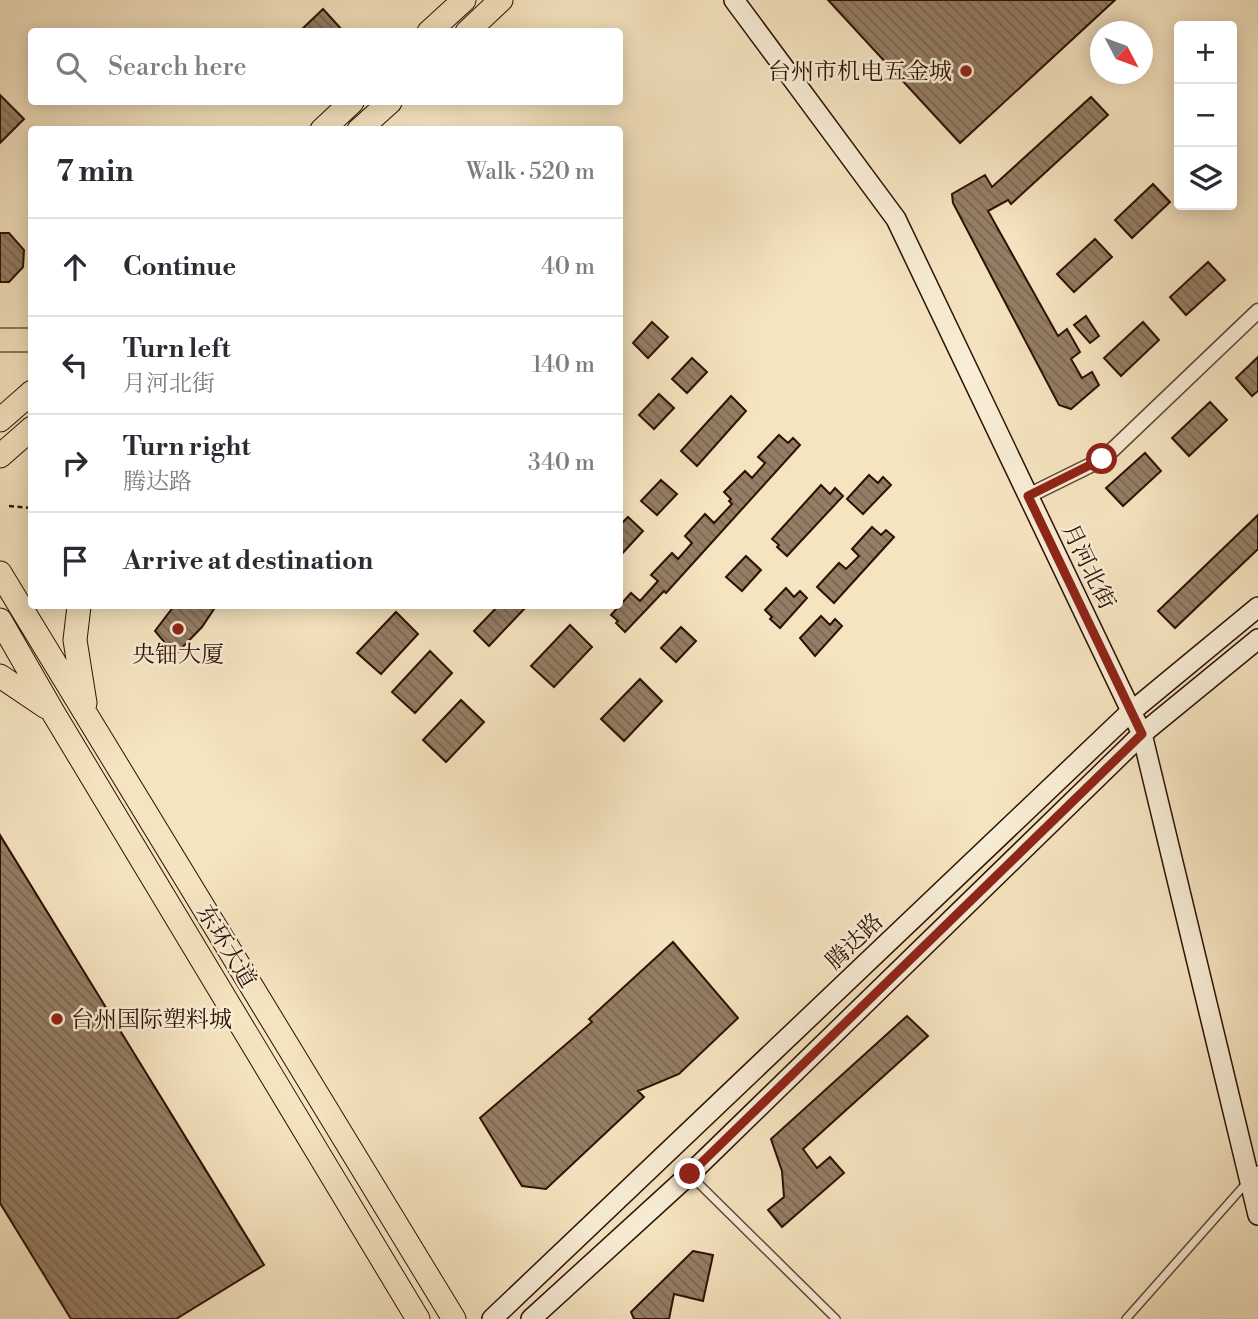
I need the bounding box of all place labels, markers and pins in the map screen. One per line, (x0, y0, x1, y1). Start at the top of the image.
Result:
place label: 台州市机电五金城 (768, 58, 952, 86)
marker: 台州市机电五金城 (958, 63, 974, 79)
marker: 央钿大厦 (170, 621, 186, 637)
place label: 央钿大厦 (132, 641, 224, 669)
place label: 台州国际塑料城 (71, 1006, 232, 1034)
marker: 台州国际塑料城 (49, 1011, 65, 1027)

